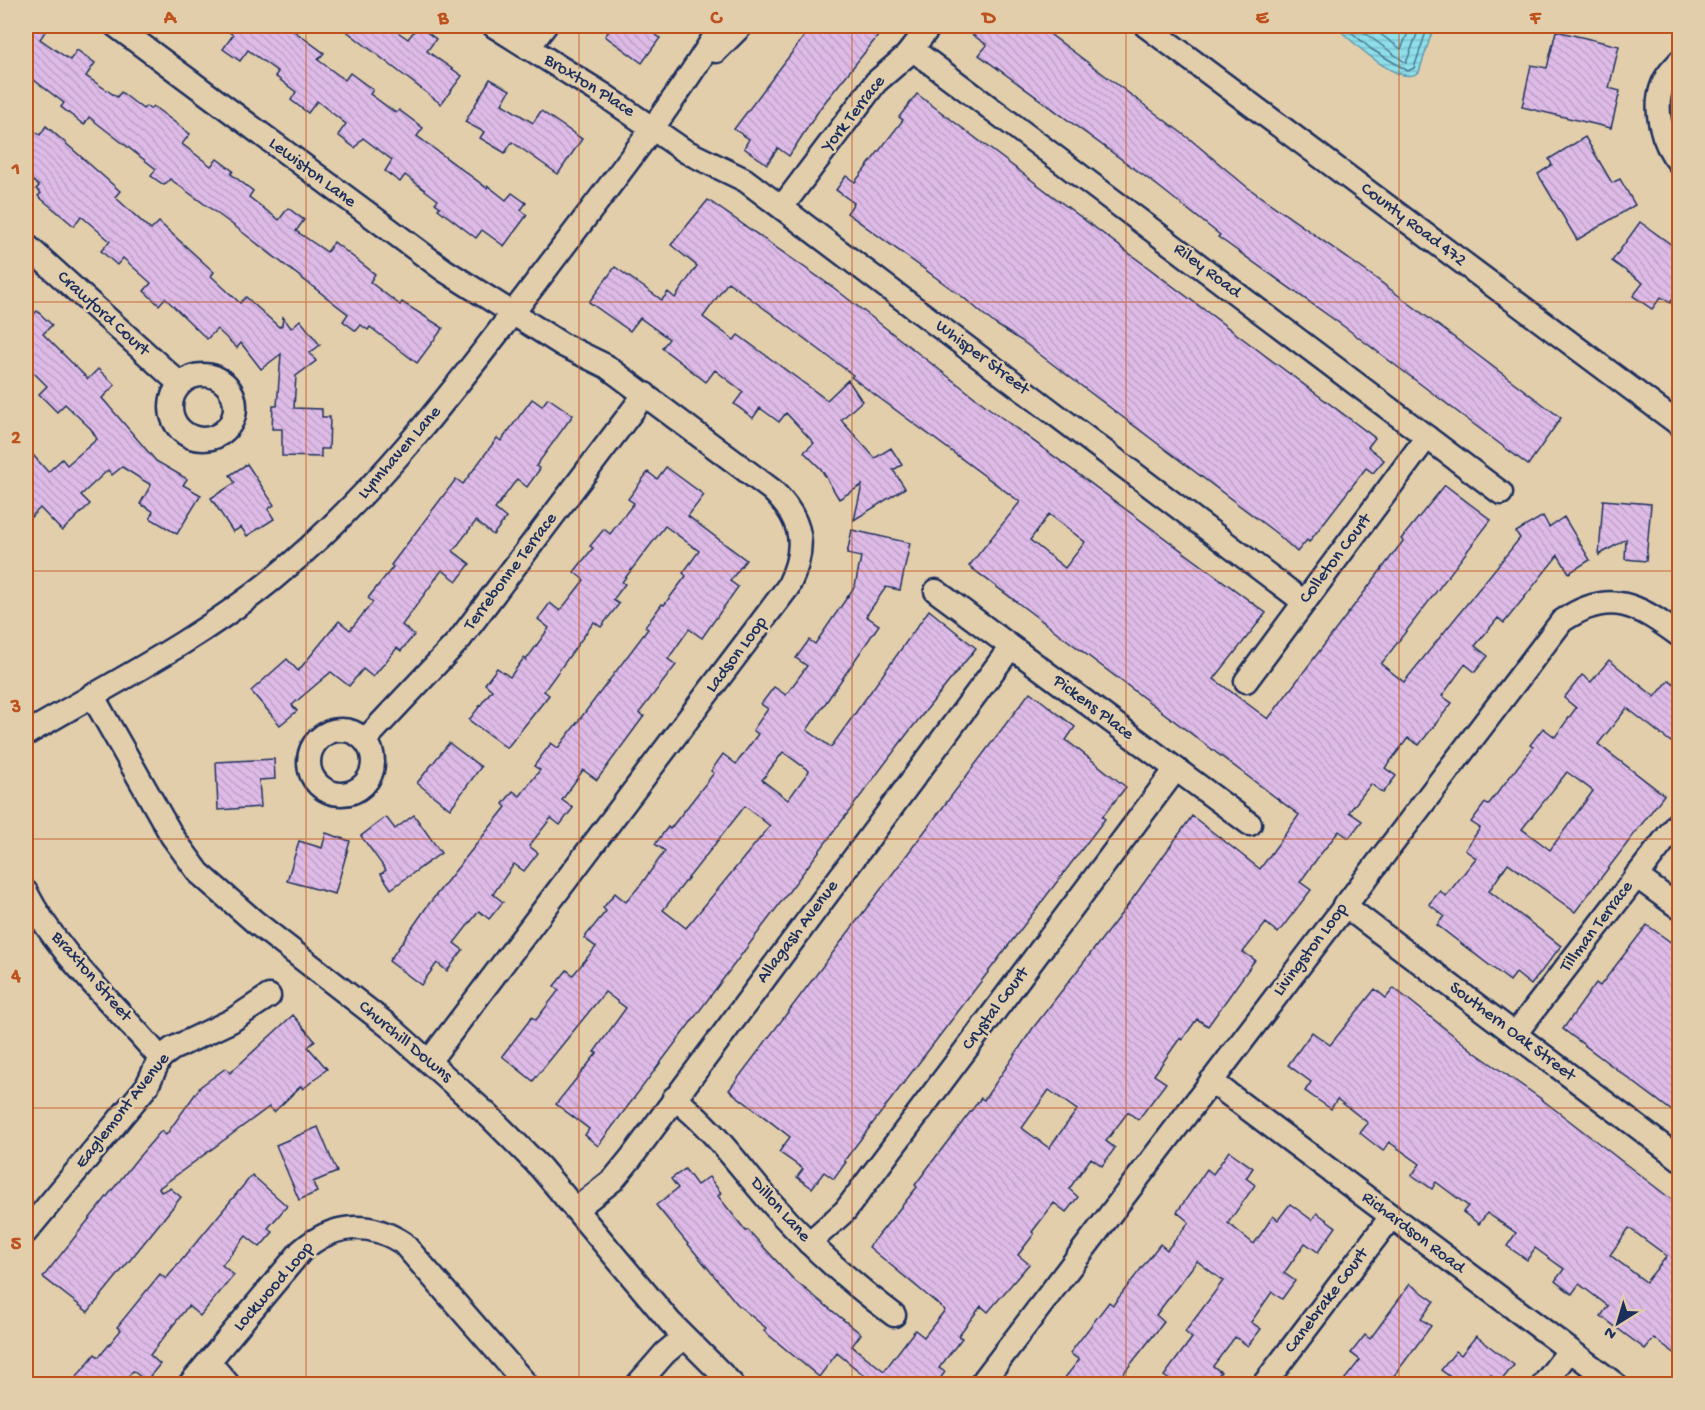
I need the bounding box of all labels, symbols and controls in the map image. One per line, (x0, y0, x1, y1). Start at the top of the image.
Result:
text: A (163, 8, 178, 31)
text: B (437, 8, 449, 31)
text: C (710, 8, 724, 31)
text: D (980, 8, 996, 31)
text: E (1256, 8, 1270, 31)
text: F (1529, 8, 1542, 31)
street label: Broxton Place (539, 49, 639, 123)
street label: York Terrace (817, 71, 891, 158)
street label: Lewiston Lane (264, 133, 361, 213)
text: 1 (11, 159, 20, 182)
street label: County Road 472 (1356, 178, 1470, 272)
street label: Riley Road (1169, 239, 1246, 304)
street label: Crawford Court (52, 267, 155, 362)
street label: Whisper Street (931, 316, 1034, 401)
street label: Lynnhaven Lane (354, 402, 447, 504)
text: 2 (11, 428, 21, 451)
street label: Terrebonne Terrace (459, 508, 563, 636)
street label: Colleton Court (1295, 509, 1378, 608)
street label: Ladson Loop (702, 613, 773, 697)
street label: Pickens Place (1048, 670, 1138, 746)
text: 3 (10, 697, 21, 720)
street label: Allagash Avenue (752, 876, 844, 988)
street label: Tillman Terrace (1555, 877, 1639, 978)
street label: Livingston Loop (1269, 899, 1353, 1001)
street label: Braxton Street (46, 927, 137, 1028)
street label: Crystal Court (958, 962, 1035, 1055)
text: 4 (10, 966, 21, 989)
street label: Southern Oak Street (1445, 978, 1581, 1087)
street label: Churchill Downs (354, 997, 457, 1088)
street label: Eaglemont Avenue (71, 1048, 175, 1173)
street label: Dillon Lane (745, 1172, 815, 1247)
street label: Richardson Road (1357, 1187, 1470, 1280)
text: 5 (11, 1234, 22, 1257)
street label: Lockwood Loop (229, 1238, 319, 1336)
street label: Canebrake Court (1281, 1243, 1374, 1358)
north arrow (1588, 1293, 1648, 1353)
text: N (1601, 1321, 1621, 1343)

